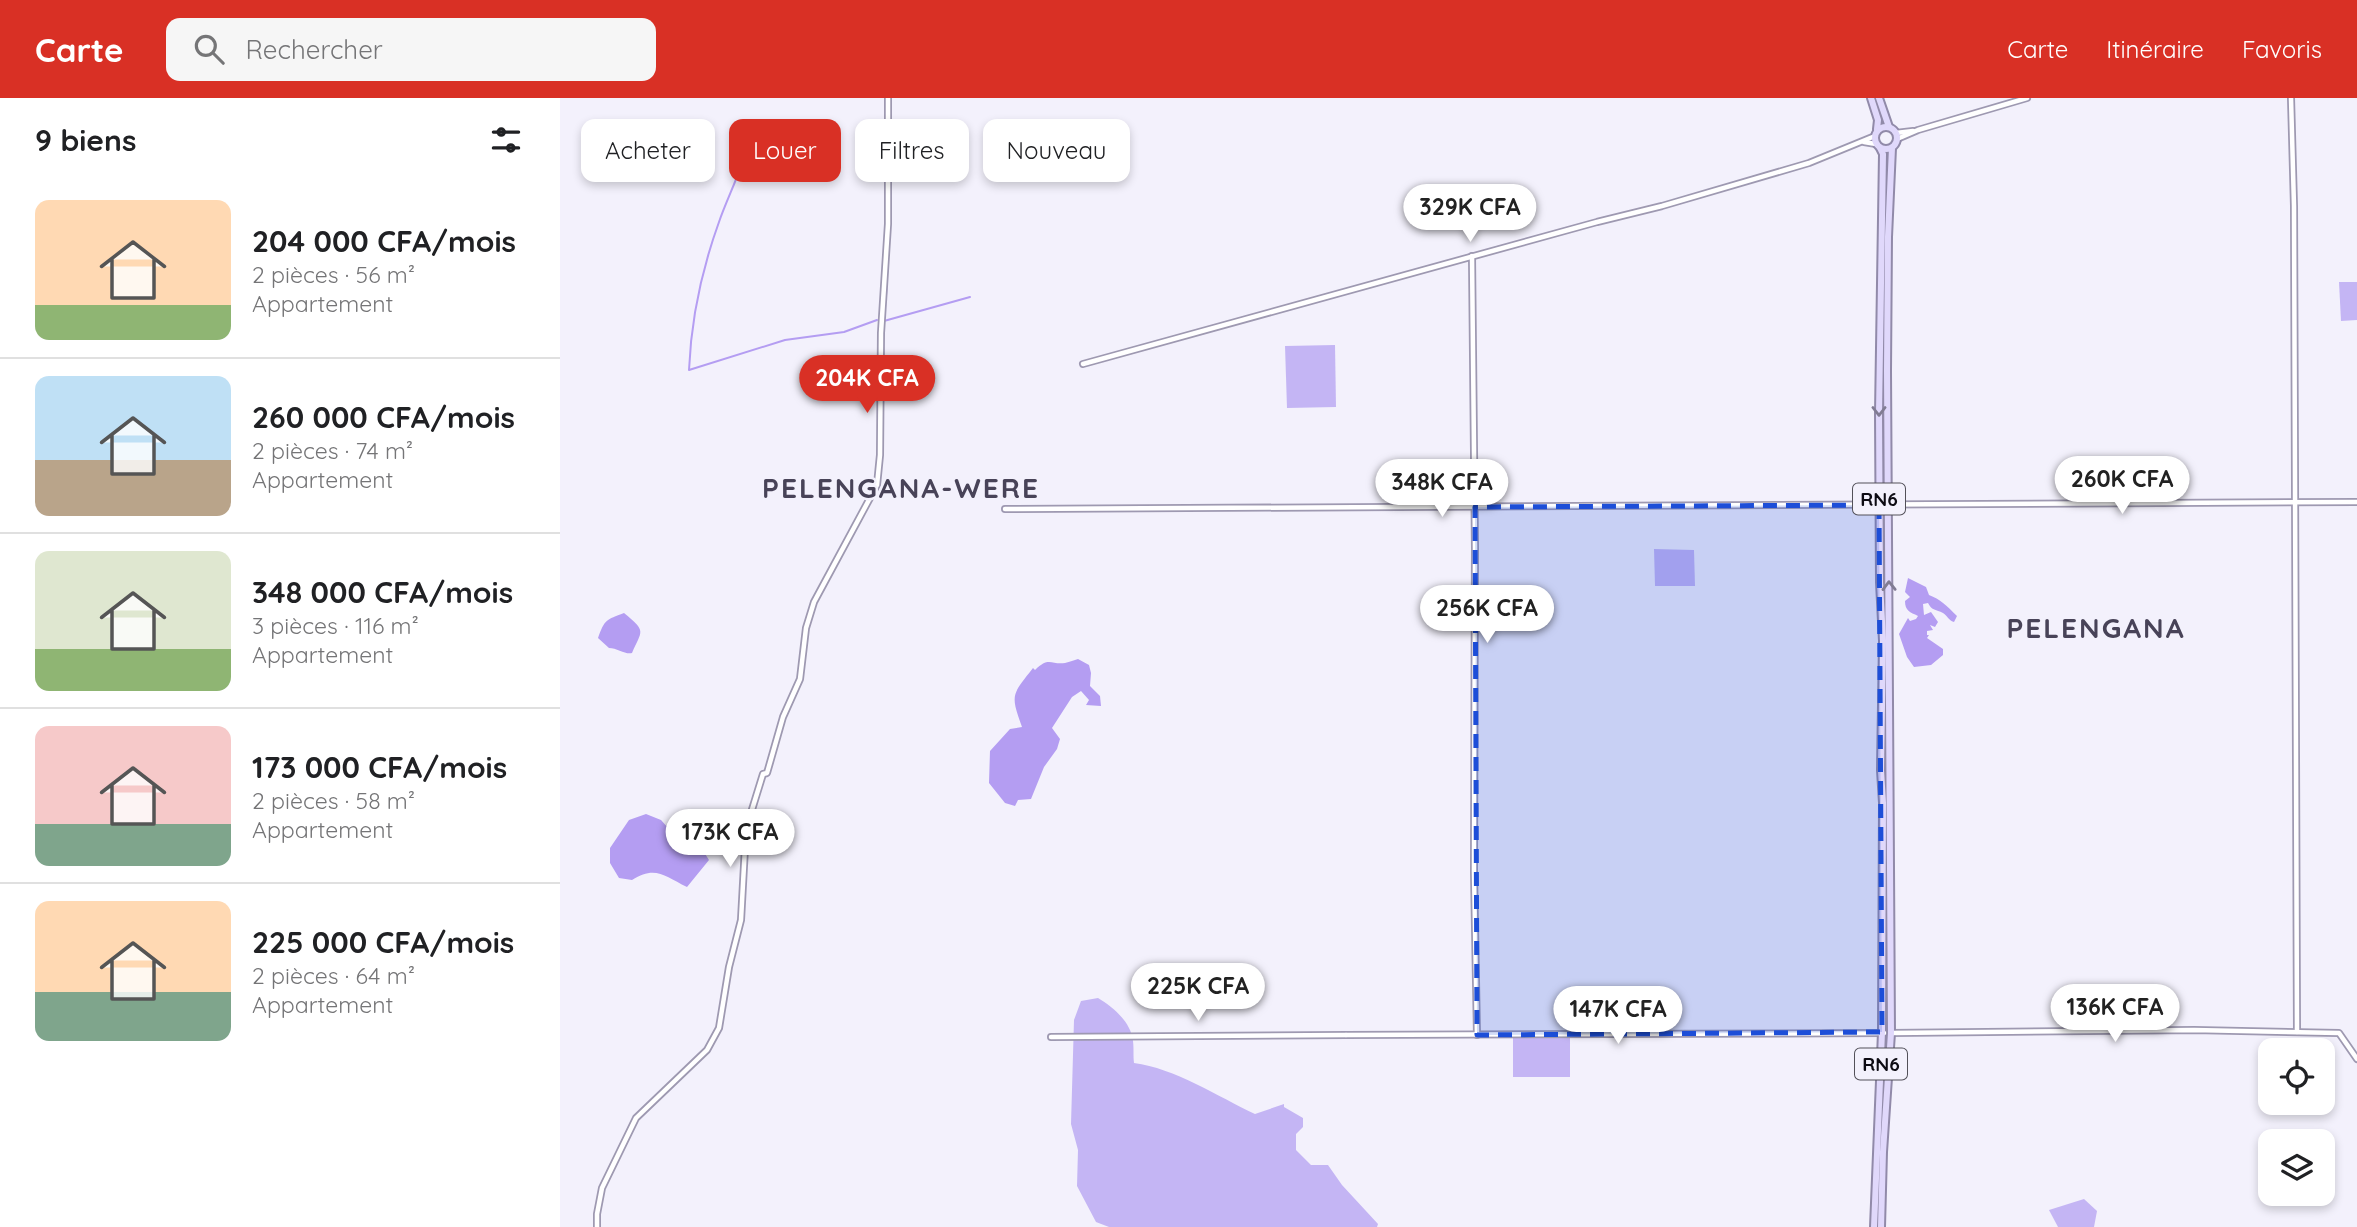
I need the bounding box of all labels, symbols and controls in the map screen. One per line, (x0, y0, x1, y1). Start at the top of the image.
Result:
search box (166, 18, 656, 81)
text: Carte (35, 29, 124, 70)
icon: search (190, 30, 228, 68)
text: Rechercher (246, 33, 383, 66)
text: Carte (2007, 34, 2068, 64)
text: Itinéraire (2106, 34, 2204, 64)
text: Favoris (2242, 34, 2322, 64)
chip: Acheter (581, 119, 715, 182)
chip: Louer (729, 119, 841, 182)
chip: Filtres (855, 119, 969, 182)
chip: Nouveau (983, 119, 1130, 182)
text: 9 biens (35, 121, 136, 159)
icon: filters (487, 121, 525, 159)
pin: 329K CFA (1398, 184, 1542, 244)
text: 329K CFA (1419, 192, 1521, 221)
text: 204 000 CFA/mois (252, 222, 516, 260)
icon: home (91, 228, 175, 312)
text: 2 pièces · 56 m² (252, 260, 415, 289)
text: Appartement (252, 289, 393, 318)
pin: 204K CFA (795, 356, 939, 415)
text: 204K CFA (815, 363, 919, 392)
text: 260 000 CFA/mois (252, 398, 515, 436)
icon: home (91, 404, 175, 488)
one-way arrow (1871, 407, 1887, 417)
text: 2 pièces · 74 m² (252, 436, 413, 465)
pin: 260K CFA (2050, 456, 2194, 516)
pin: 348K CFA (1370, 460, 1514, 519)
text: 260K CFA (2071, 464, 2173, 493)
text: Appartement (252, 465, 393, 494)
text: 348K CFA (1391, 467, 1493, 496)
district label: PELENGANA-WERE (762, 470, 1040, 505)
road number: RN6 (1853, 484, 1905, 514)
text: 348 000 CFA/mois (252, 573, 513, 611)
icon: home (91, 579, 175, 663)
one-way arrow (1881, 581, 1897, 591)
pin: 256K CFA (1415, 586, 1559, 645)
text: 256K CFA (1436, 593, 1538, 622)
district label: PELENGANA (2006, 610, 2186, 645)
text: 3 pièces · 116 m² (252, 611, 419, 640)
text: Appartement (252, 640, 393, 669)
text: 173 000 CFA/mois (252, 748, 507, 786)
icon: home (91, 754, 175, 838)
text: 2 pièces · 58 m² (252, 786, 415, 815)
pin: 173K CFA (658, 810, 802, 869)
text: Appartement (252, 815, 393, 844)
text: 173K CFA (682, 817, 778, 846)
text: 225 000 CFA/mois (252, 923, 514, 961)
icon: home (91, 929, 175, 1013)
text: 2 pièces · 64 m² (252, 961, 415, 990)
pin: 225K CFA (1126, 964, 1270, 1023)
text: 225K CFA (1147, 971, 1249, 1000)
pin: 136K CFA (2043, 984, 2187, 1044)
pin: 147K CFA (1546, 986, 1690, 1046)
text: Appartement (252, 990, 393, 1019)
text: 136K CFA (2067, 992, 2163, 1021)
text: 147K CFA (1569, 994, 1667, 1023)
map controls (2258, 1038, 2335, 1206)
button: locate (2258, 1038, 2335, 1115)
road number: RN6 (1855, 1048, 1907, 1080)
button: layers (2258, 1129, 2335, 1206)

